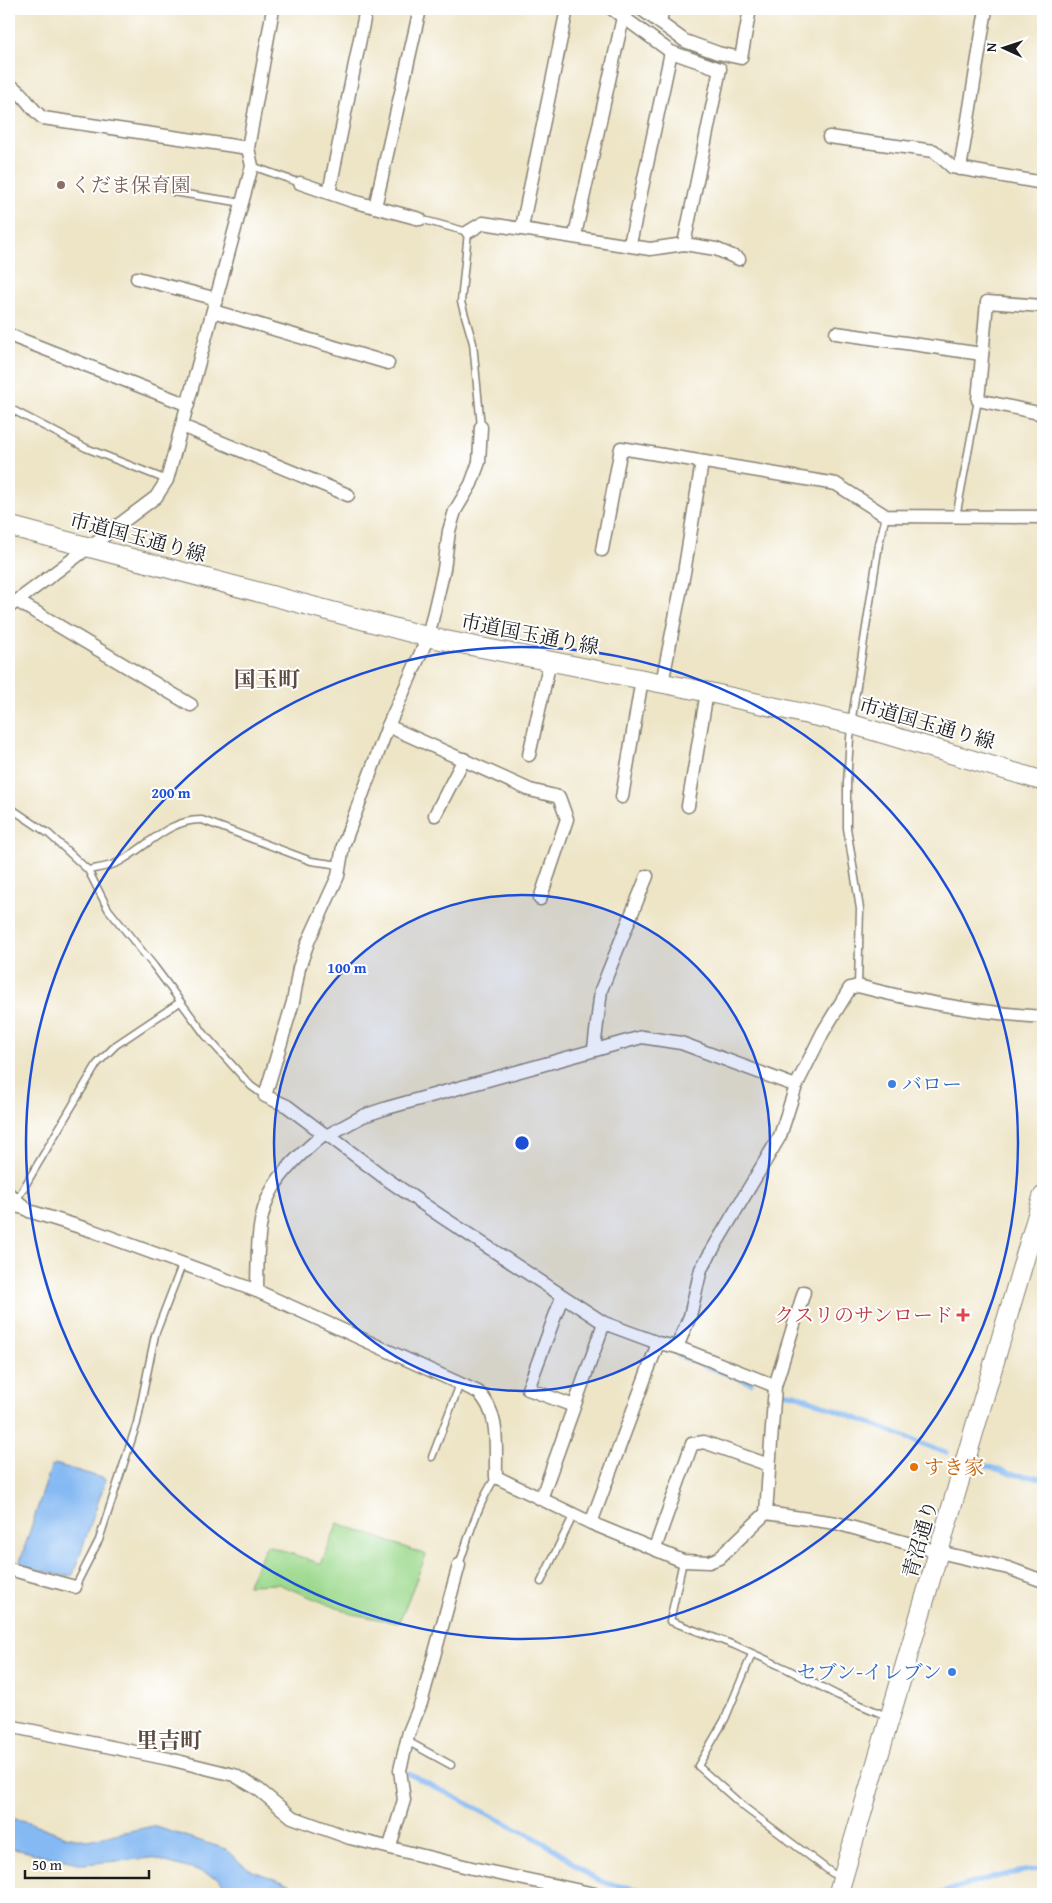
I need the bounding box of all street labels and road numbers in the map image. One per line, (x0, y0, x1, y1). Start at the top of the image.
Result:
street label: 市道国玉通り線 (67, 504, 209, 569)
street label: 市道国玉通り線 (459, 606, 602, 661)
street label: 市道国玉通り線 (856, 689, 998, 756)
street label: 青沼通り (895, 1496, 944, 1581)

